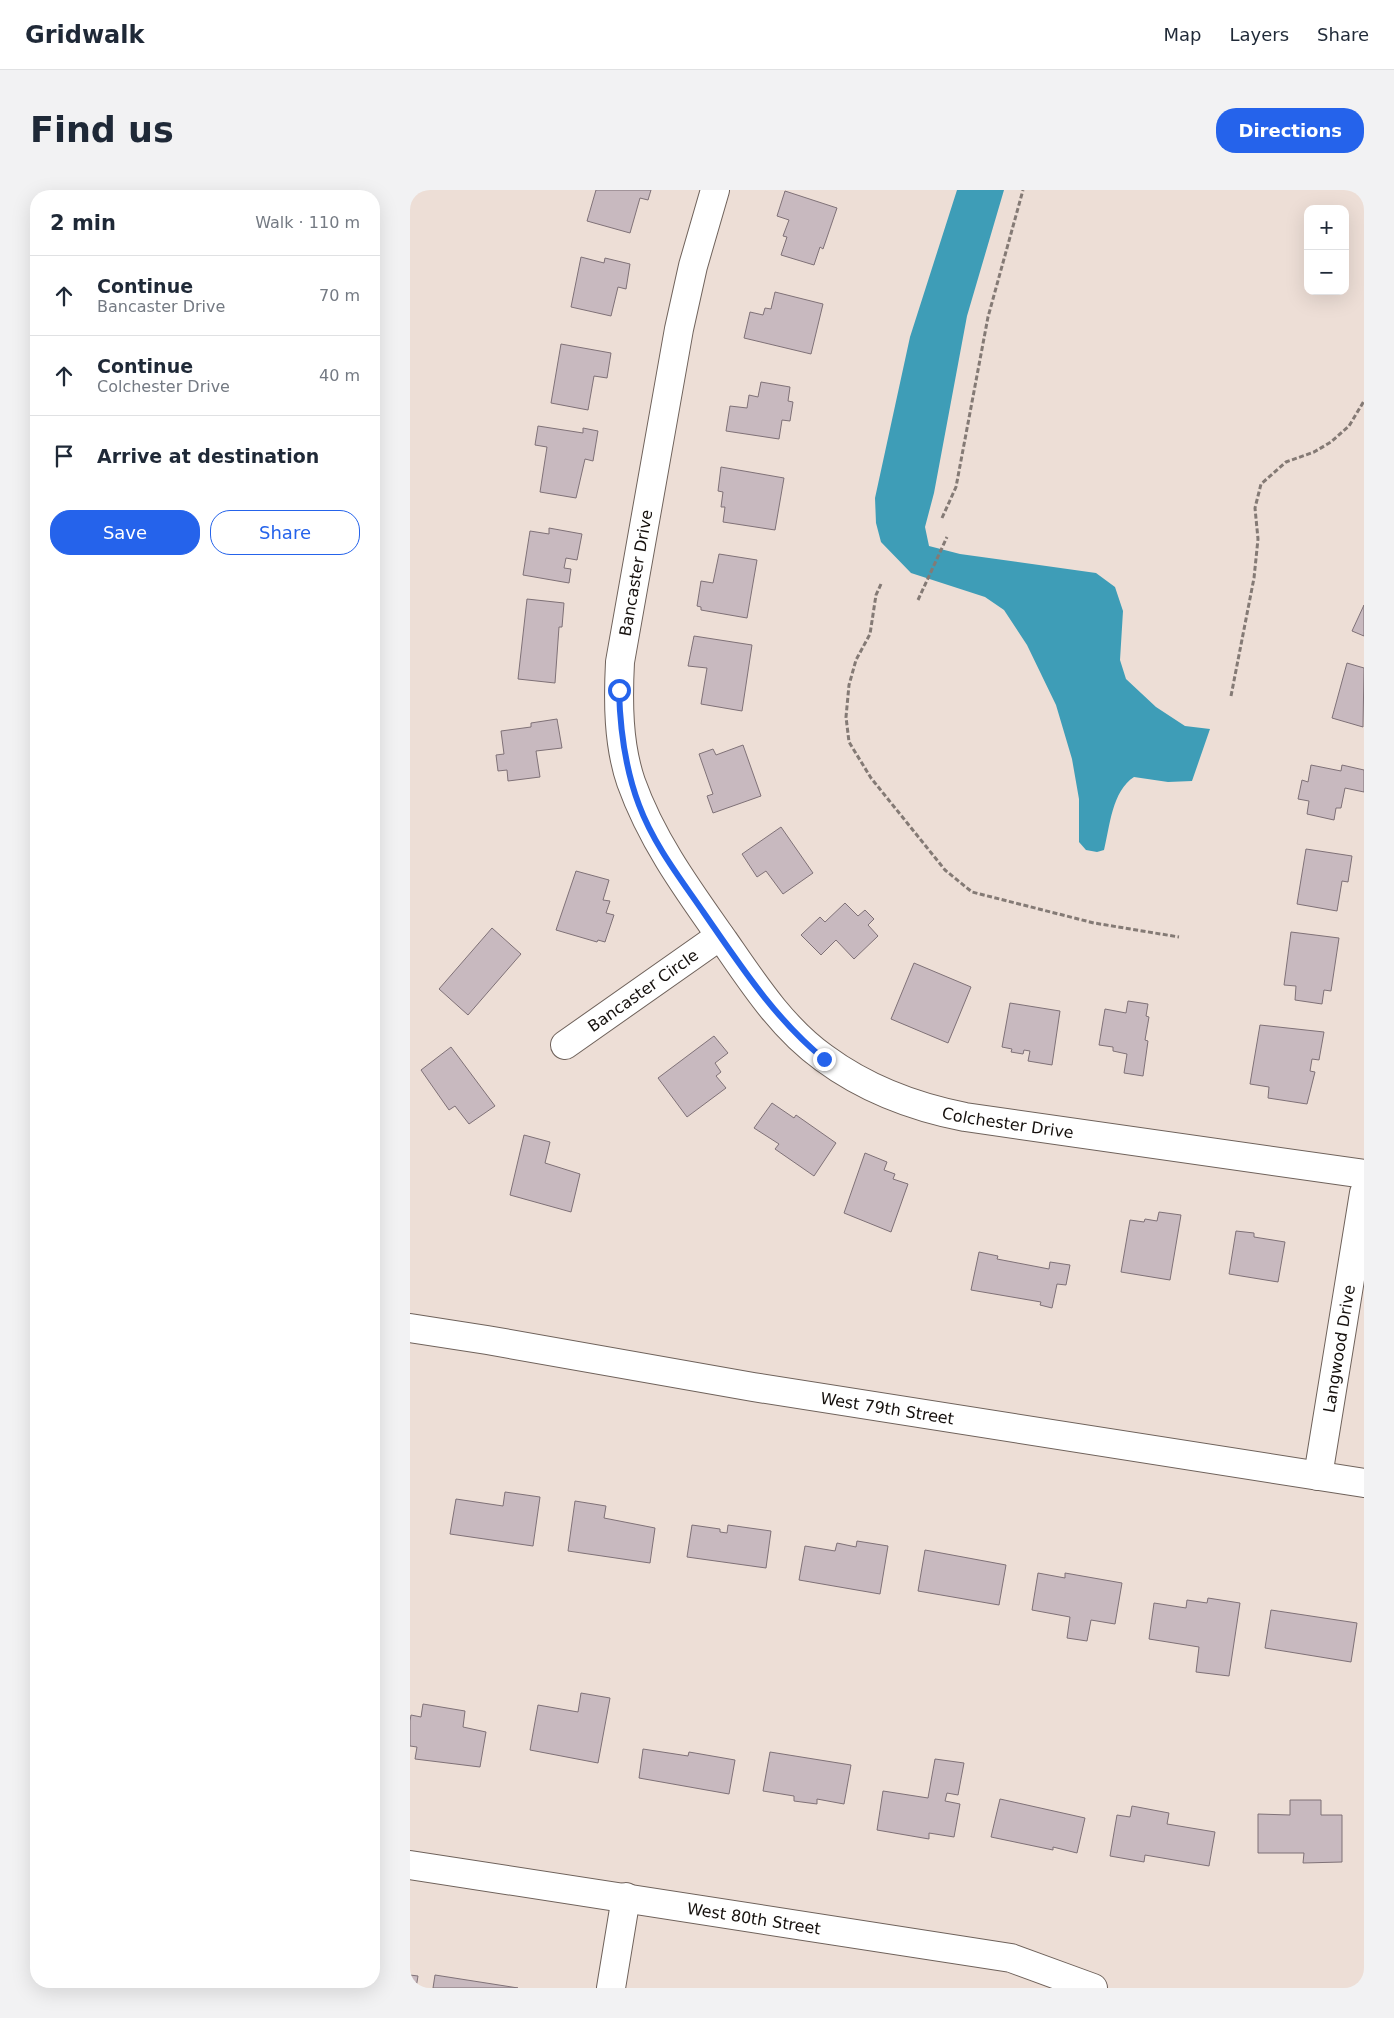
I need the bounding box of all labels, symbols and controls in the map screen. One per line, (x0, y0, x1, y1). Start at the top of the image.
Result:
text: Gridwalk (25, 21, 145, 49)
text: Map (1163, 24, 1201, 45)
text: Layers (1229, 24, 1289, 45)
text: Share (1317, 24, 1369, 45)
button: Directions (1216, 108, 1364, 153)
text: Find us (30, 110, 174, 150)
map controls (1304, 205, 1349, 295)
button: + (1304, 205, 1349, 250)
text: 2 min (50, 211, 116, 235)
text: Walk · 110 m (255, 213, 360, 232)
button: − (1304, 250, 1349, 295)
text: Continue (97, 275, 193, 297)
icon: ahead (50, 282, 78, 310)
text: 70 m (319, 286, 360, 305)
text: Bancaster Drive (97, 297, 225, 316)
text: Continue (97, 355, 193, 377)
icon: ahead (50, 362, 78, 390)
text: 40 m (319, 366, 360, 385)
text: Colchester Drive (97, 377, 230, 396)
icon: arrive (50, 442, 78, 470)
text: Arrive at destination (97, 445, 319, 467)
street label: Bancaster Drive (616, 508, 656, 638)
button: Save (50, 510, 200, 555)
button: Share (210, 510, 360, 555)
route start (608, 679, 631, 702)
street label: Bancaster Circle (584, 945, 702, 1036)
route end (813, 1048, 836, 1071)
street label: Colchester Drive (940, 1103, 1075, 1142)
street label: Langwood Drive (1319, 1283, 1358, 1414)
street label: West 79th Street (819, 1388, 955, 1428)
street label: West 80th Street (686, 1899, 822, 1938)

